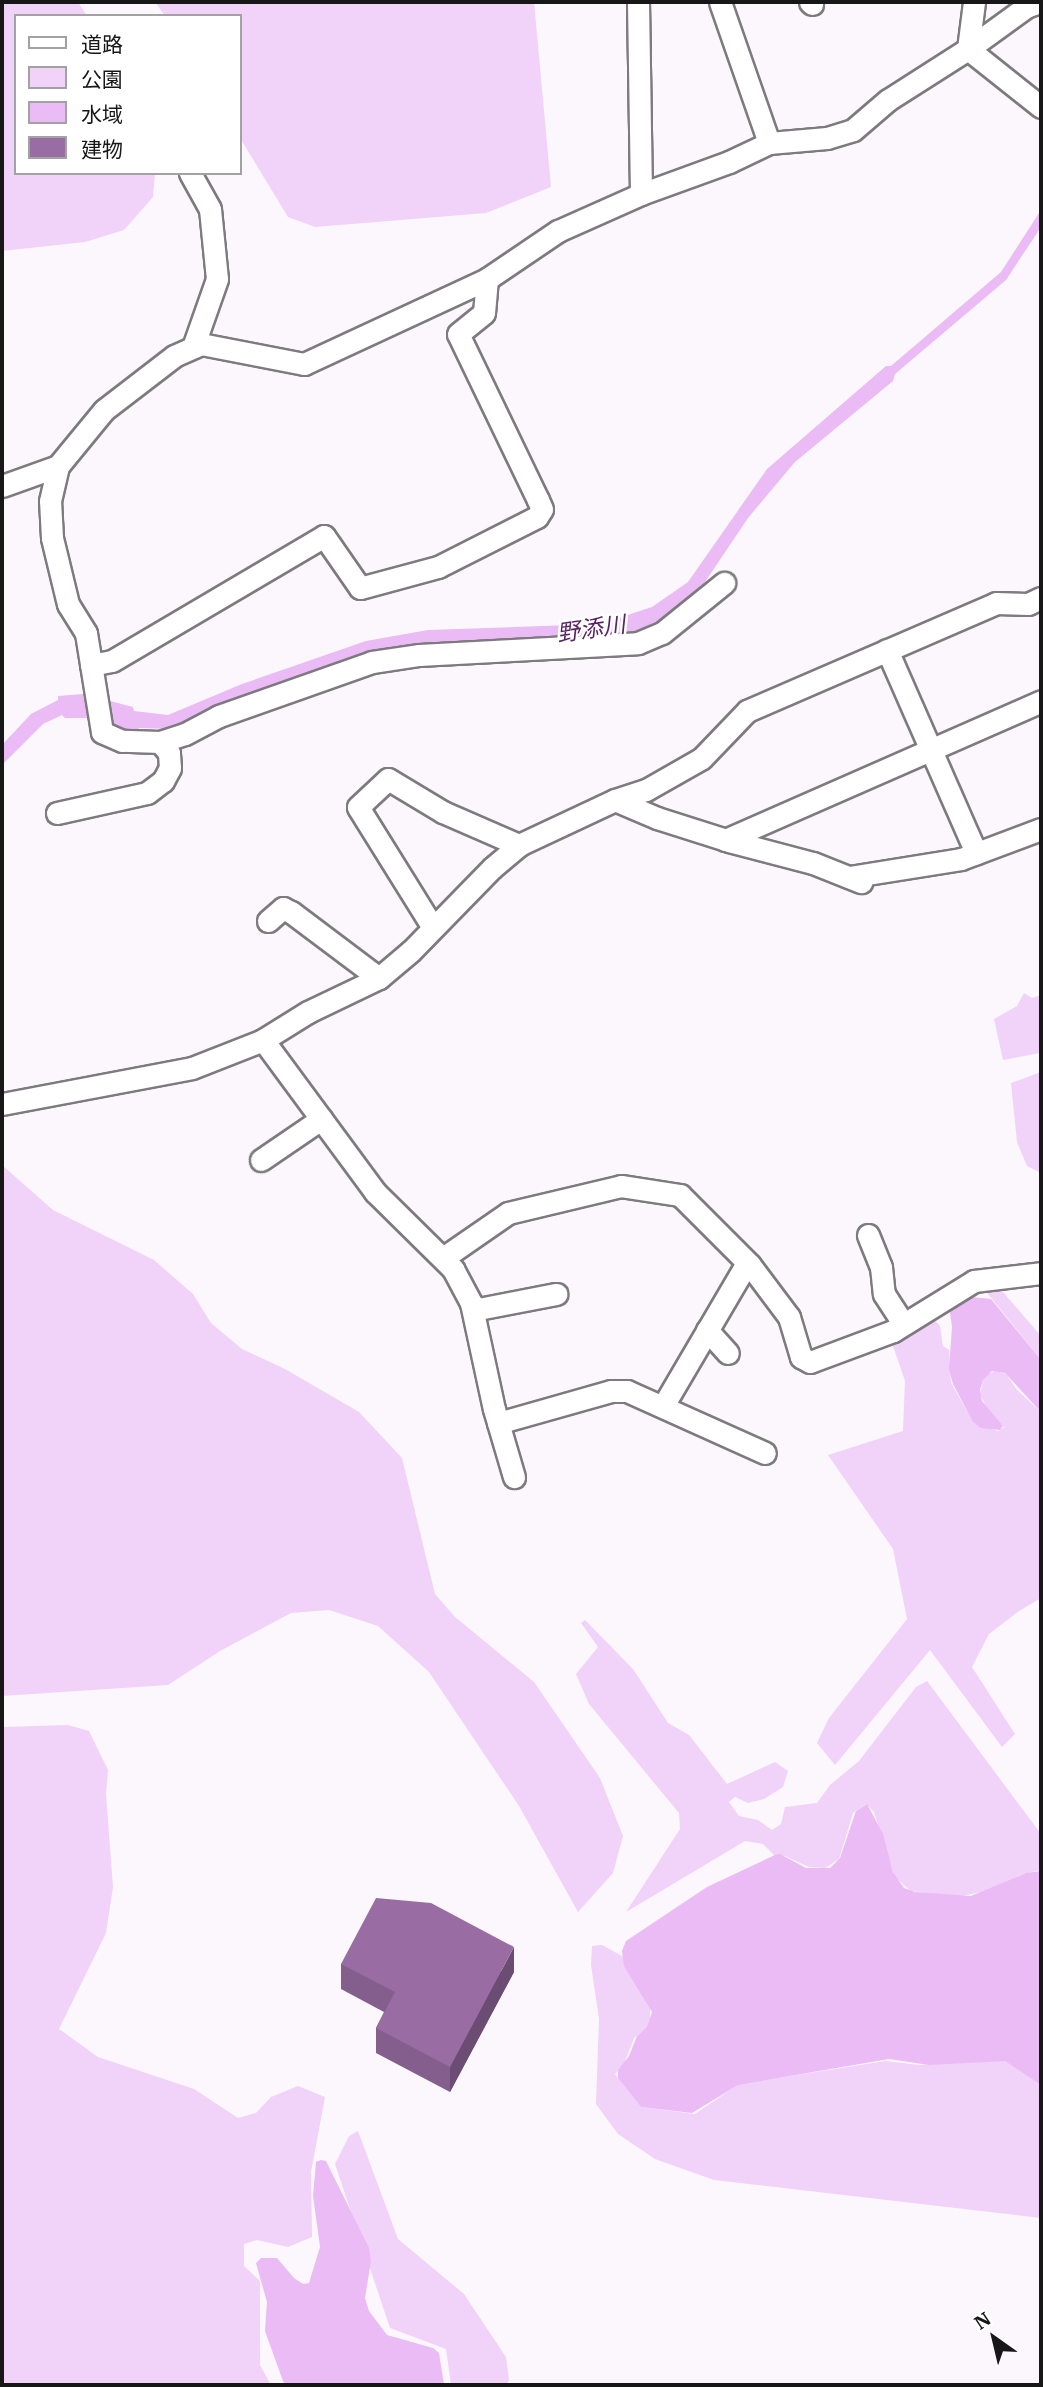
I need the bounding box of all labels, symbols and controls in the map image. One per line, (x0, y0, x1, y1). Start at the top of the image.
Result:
legend (14, 14, 242, 175)
text: 道路 (81, 30, 123, 58)
text: 公園 (81, 65, 123, 93)
text: 水域 (81, 100, 123, 128)
text: 建物 (81, 135, 123, 163)
water label: 野添川 (555, 610, 627, 646)
north arrow (959, 2303, 1029, 2373)
text: N (969, 2306, 995, 2335)

